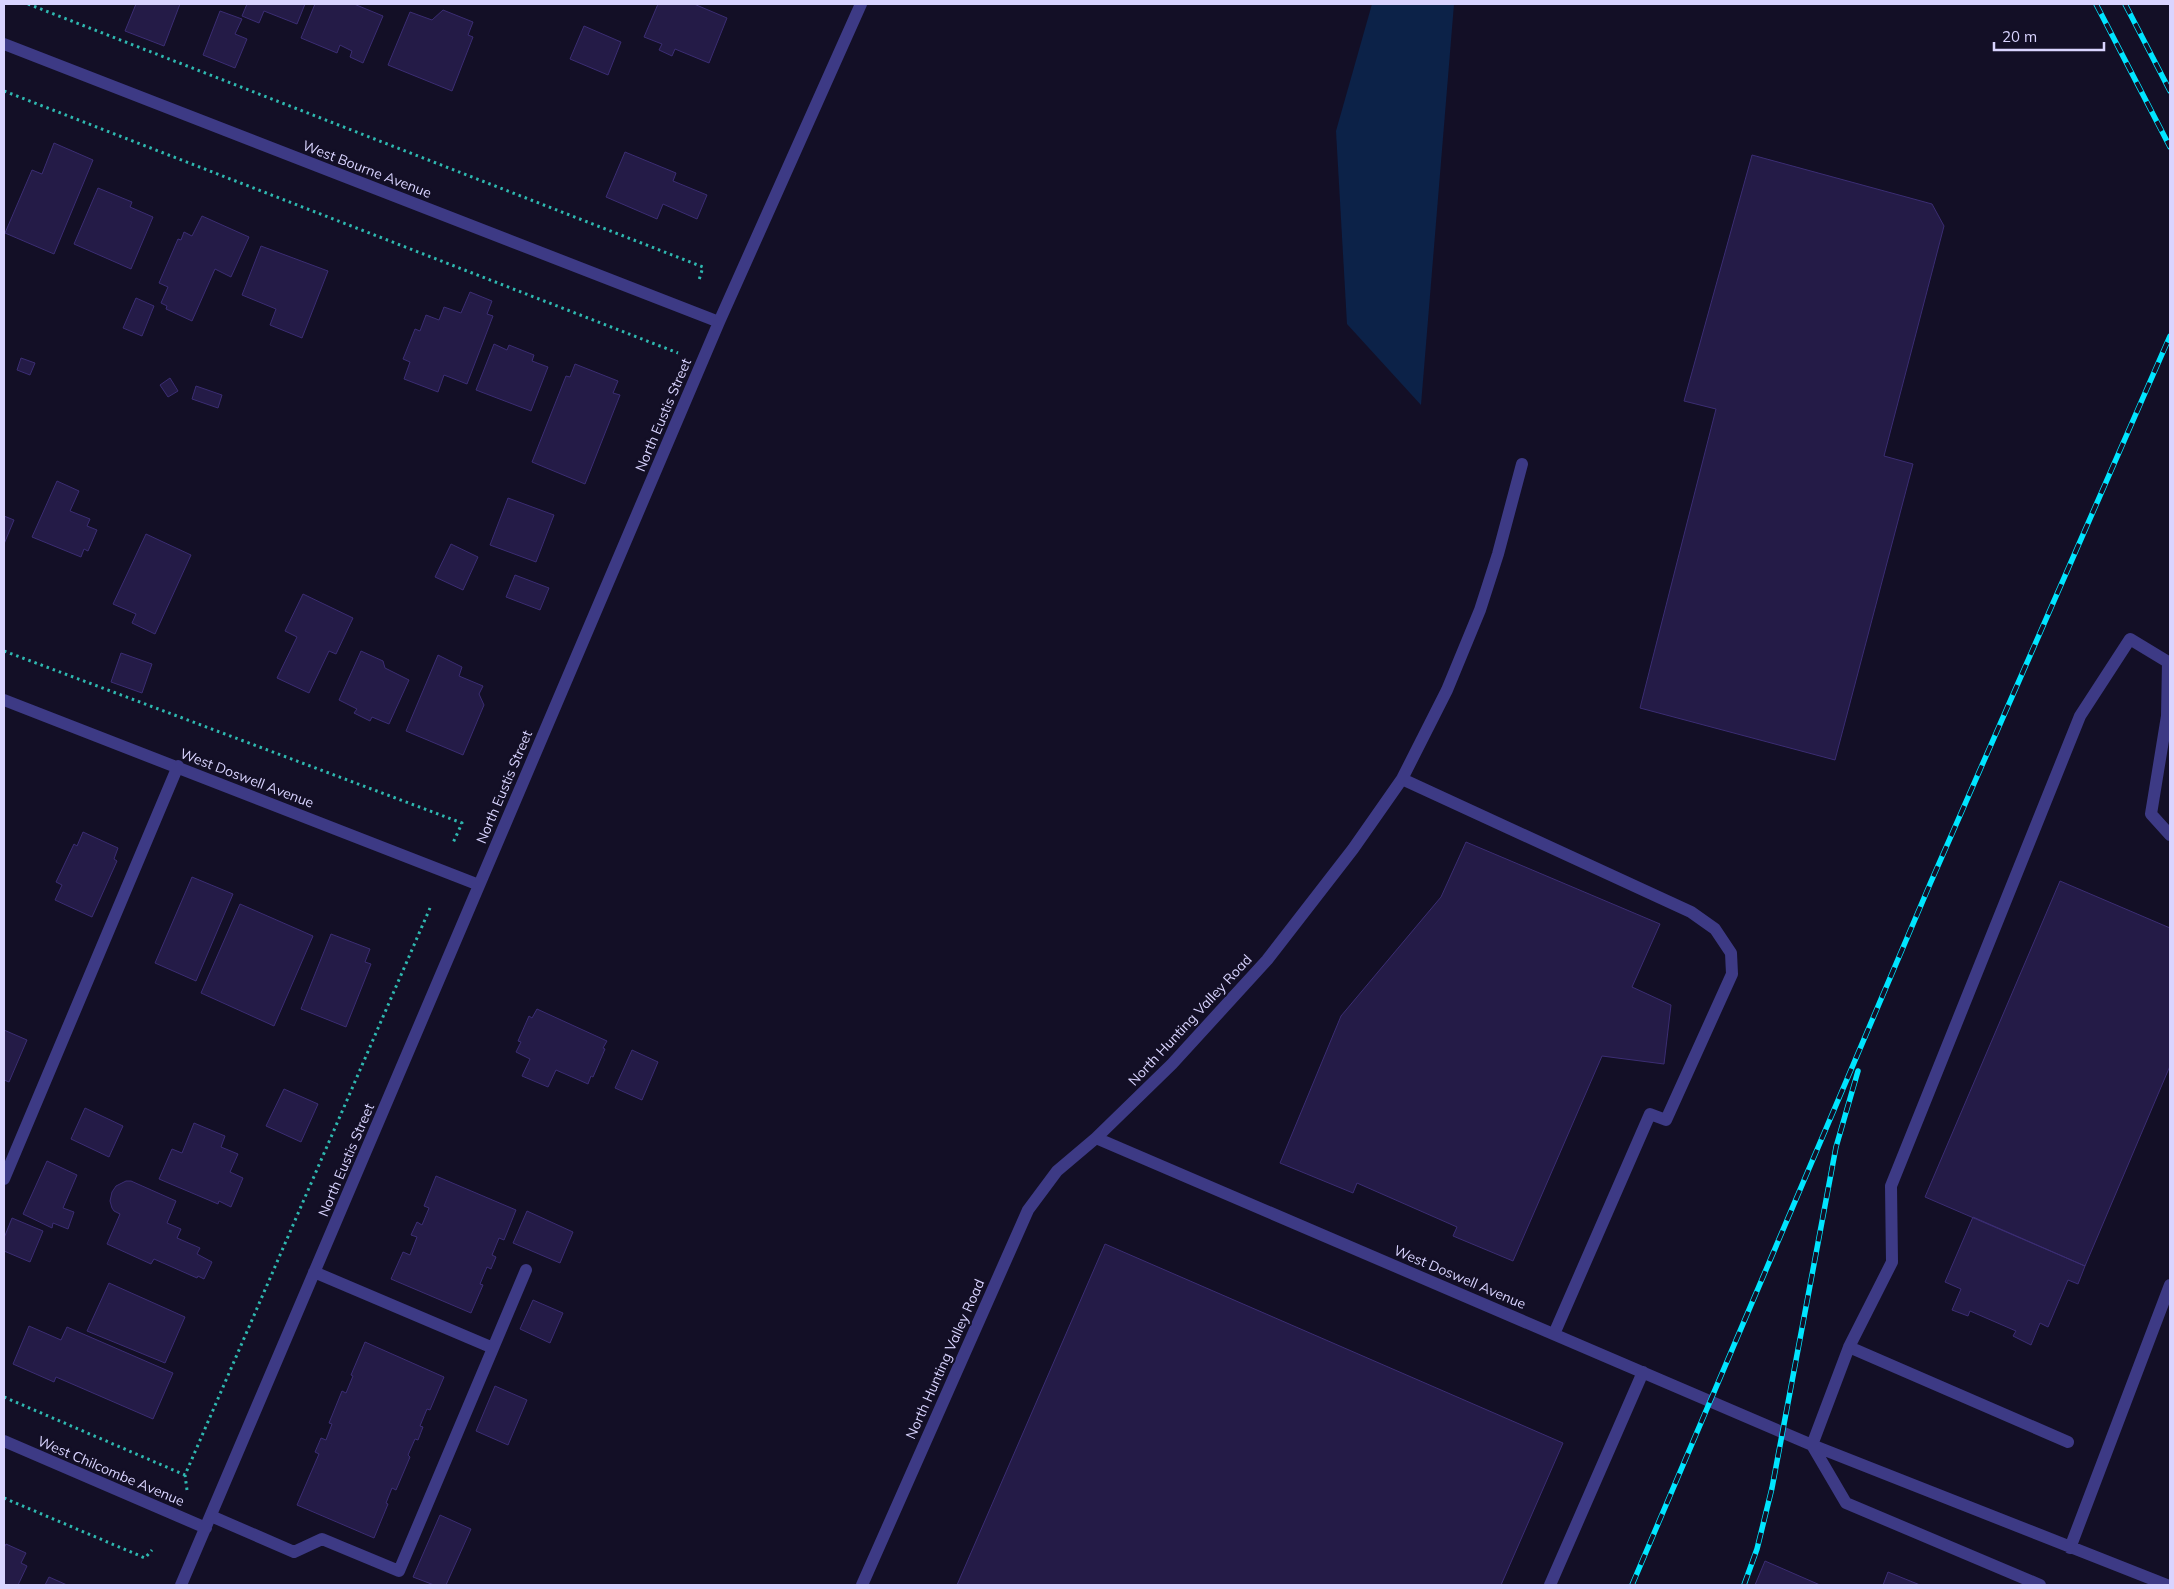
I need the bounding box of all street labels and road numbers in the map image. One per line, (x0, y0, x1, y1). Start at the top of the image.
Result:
street label: West Bourne Avenue (300, 136, 434, 202)
street label: North Eustis Street (631, 356, 695, 474)
street label: North Eustis Street (472, 728, 536, 846)
street label: West Doswell Avenue (178, 744, 316, 812)
street label: North Hunting Valley Road (1124, 951, 1256, 1089)
street label: North Eustis Street (314, 1101, 378, 1219)
street label: West Doswell Avenue (1391, 1241, 1529, 1313)
street label: North Hunting Valley Road (902, 1276, 988, 1442)
street label: West Chilcombe Avenue (35, 1432, 187, 1510)

